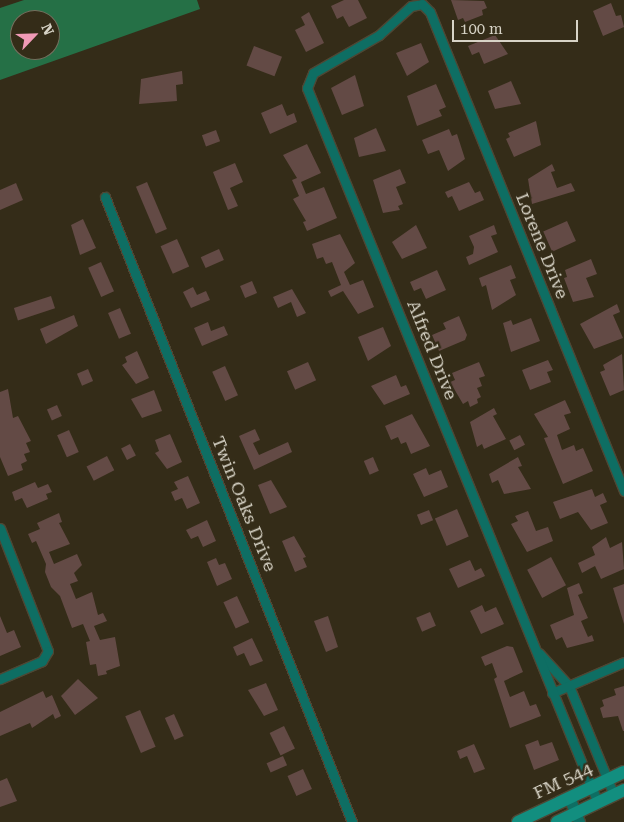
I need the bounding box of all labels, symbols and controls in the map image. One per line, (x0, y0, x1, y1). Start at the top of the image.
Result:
north arrow (10, 10, 60, 60)
scale bar (454, 10, 580, 42)
text: 100 m (460, 20, 503, 38)
text: N (38, 21, 57, 37)
street label: Lorene Drive (511, 190, 573, 302)
street label: Alfred Drive (402, 297, 462, 403)
street label: Twin Oaks Drive (207, 433, 281, 575)
street label: FM 544 (530, 758, 596, 804)

